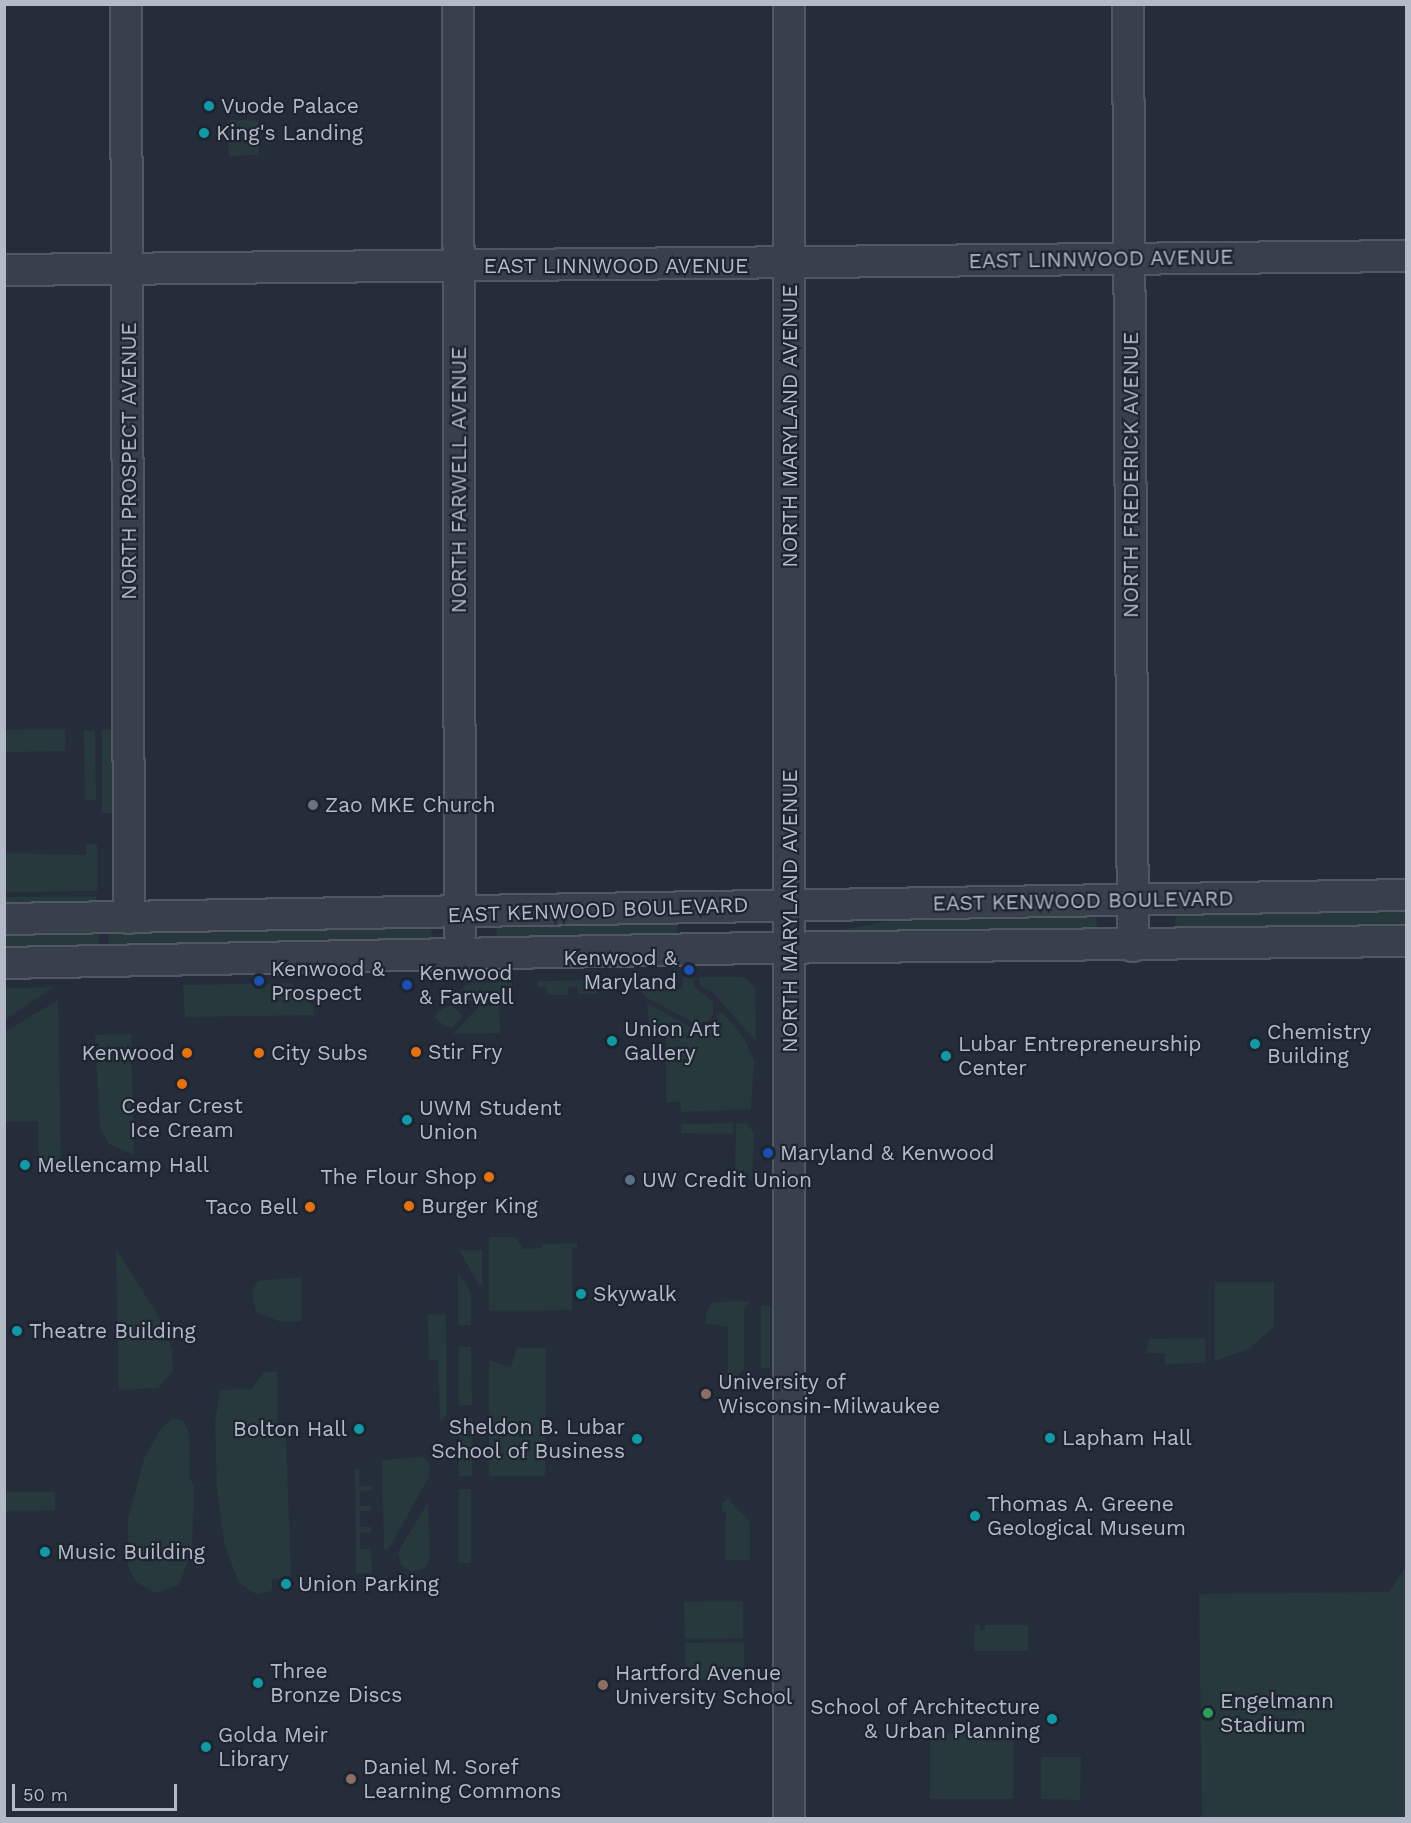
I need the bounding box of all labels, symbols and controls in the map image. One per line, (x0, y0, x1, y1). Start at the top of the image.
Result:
place label: Vuode Palace (221, 93, 359, 119)
marker: Vuode Palace (202, 99, 216, 113)
place label: King's Landing (216, 120, 363, 146)
marker: King's Landing (197, 126, 211, 140)
street label: EAST LINNWOOD AVENUE (968, 244, 1234, 274)
street label: EAST LINNWOOD AVENUE (483, 253, 749, 279)
street label: NORTH MARYLAND AVENUE (777, 284, 803, 568)
street label: NORTH PROSPECT AVENUE (116, 321, 142, 601)
street label: NORTH FREDERICK AVENUE (1118, 331, 1144, 619)
street label: NORTH FARWELL AVENUE (446, 346, 472, 614)
street label: NORTH MARYLAND AVENUE (777, 769, 803, 1053)
place label: Zao MKE Church (325, 792, 495, 818)
marker: Zao MKE Church (306, 798, 320, 812)
street label: EAST KENWOOD BOULEVARD (932, 886, 1234, 916)
street label: EAST KENWOOD BOULEVARD (447, 892, 749, 928)
place label: Kenwood & Maryland (563, 945, 677, 995)
place label: Kenwood & Prospect (271, 956, 385, 1006)
place label: Kenwood & Farwell (419, 960, 514, 1010)
marker: Kenwood & Maryland (682, 963, 696, 977)
marker: Kenwood & Prospect (252, 974, 266, 988)
marker: Kenwood & Farwell (400, 978, 414, 992)
place label: Union Art Gallery (624, 1016, 721, 1066)
place label: Chemistry Building (1267, 1019, 1371, 1069)
place label: Lubar Entrepreneurship Center (958, 1031, 1202, 1081)
marker: Union Art Gallery (605, 1034, 619, 1048)
marker: Chemistry Building (1248, 1037, 1262, 1051)
place label: Stir Fry (428, 1039, 503, 1065)
place label: Kenwood (82, 1040, 175, 1066)
place label: City Subs (271, 1040, 368, 1066)
marker: Stir Fry (409, 1045, 423, 1059)
marker: Kenwood (180, 1046, 194, 1060)
marker: City Subs (252, 1046, 266, 1060)
marker: Lubar Entrepreneurship Center (939, 1049, 953, 1063)
marker: Cedar Crest Ice Cream (175, 1077, 189, 1091)
place label: Cedar Crest Ice Cream (121, 1093, 243, 1143)
place label: UWM Student Union (419, 1095, 561, 1145)
marker: UWM Student Union (400, 1113, 414, 1127)
place label: Maryland & Kenwood (780, 1140, 994, 1166)
marker: Maryland & Kenwood (761, 1146, 775, 1160)
place label: Mellencamp Hall (37, 1152, 209, 1178)
marker: Mellencamp Hall (18, 1158, 32, 1172)
place label: The Flour Shop (320, 1164, 477, 1190)
place label: UW Credit Union (642, 1167, 813, 1193)
marker: The Flour Shop (482, 1170, 496, 1184)
marker: UW Credit Union (623, 1173, 637, 1187)
place label: Burger King (421, 1193, 538, 1219)
place label: Taco Bell (205, 1194, 298, 1220)
marker: Burger King (402, 1199, 416, 1213)
marker: Taco Bell (303, 1200, 317, 1214)
place label: Skywalk (593, 1281, 677, 1307)
marker: Skywalk (574, 1287, 588, 1301)
place label: Theatre Building (29, 1318, 196, 1344)
marker: Theatre Building (10, 1324, 24, 1338)
place label: University of Wisconsin-Milwaukee (718, 1369, 940, 1419)
marker: University of Wisconsin-Milwaukee (699, 1387, 713, 1401)
place label: Sheldon B. Lubar School of Business (430, 1414, 625, 1464)
place label: Bolton Hall (233, 1416, 347, 1442)
marker: Bolton Hall (352, 1422, 366, 1436)
place label: Lapham Hall (1062, 1425, 1192, 1451)
marker: Lapham Hall (1043, 1431, 1057, 1445)
marker: Sheldon B. Lubar School of Business (630, 1432, 644, 1446)
place label: Thomas A. Greene Geological Museum (987, 1491, 1187, 1541)
marker: Thomas A. Greene Geological Museum (968, 1509, 982, 1523)
place label: Music Building (57, 1539, 205, 1565)
marker: Music Building (38, 1545, 52, 1559)
place label: Union Parking (298, 1571, 439, 1597)
marker: Union Parking (279, 1577, 293, 1591)
place label: Three Bronze Discs (270, 1658, 402, 1708)
place label: Hartford Avenue University School (615, 1660, 793, 1710)
marker: Three Bronze Discs (251, 1676, 265, 1690)
marker: Hartford Avenue University School (596, 1678, 610, 1692)
place label: Engelmann Stadium (1220, 1688, 1334, 1738)
place label: School of Architecture & Urban Planning (808, 1694, 1040, 1744)
marker: Engelmann Stadium (1201, 1706, 1215, 1720)
marker: School of Architecture & Urban Planning (1045, 1712, 1059, 1726)
place label: Golda Meir Library (218, 1722, 328, 1772)
marker: Golda Meir Library (199, 1740, 213, 1754)
place label: Daniel M. Soref Learning Commons (363, 1754, 561, 1804)
scale bar (15, 1772, 180, 1810)
marker: Daniel M. Soref Learning Commons (344, 1772, 358, 1786)
text: 50 m (23, 1784, 68, 1805)

